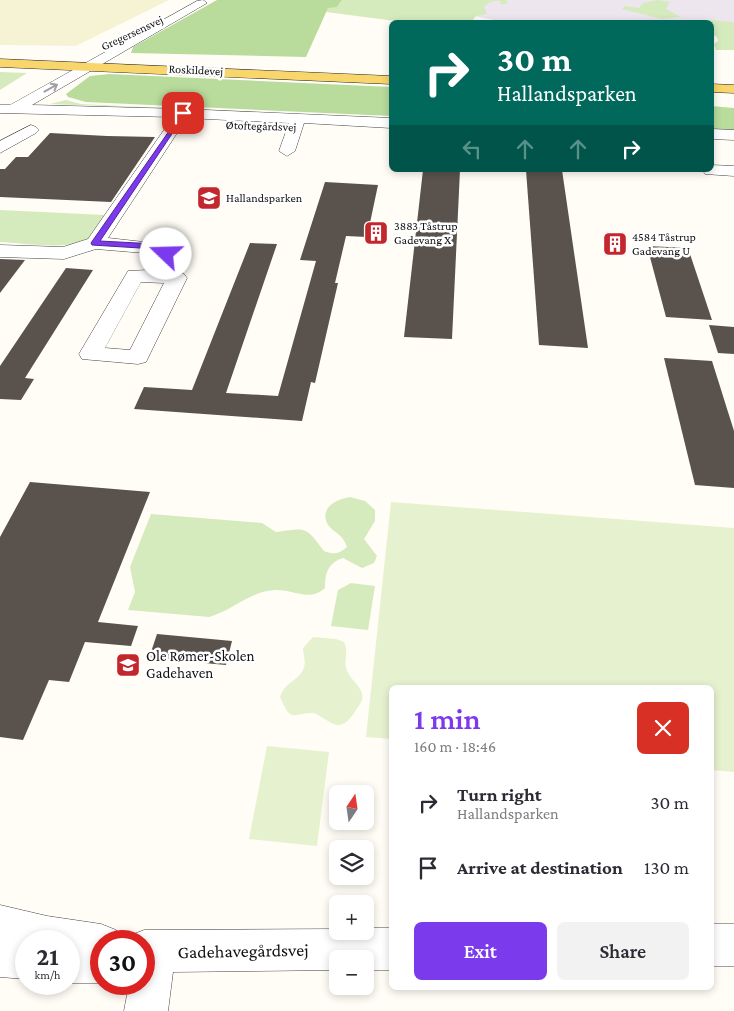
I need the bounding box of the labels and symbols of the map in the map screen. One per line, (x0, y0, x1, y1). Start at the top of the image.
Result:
street label: Gregersensvej (99, 13, 165, 53)
street label: Roskildevej (168, 62, 224, 78)
one-way arrow (43, 83, 58, 93)
pin (162, 92, 204, 134)
street label: Øtoftegårdsvej (226, 118, 297, 134)
school or university icon: Hallandsparken (196, 185, 222, 211)
place label: Hallandsparken (226, 191, 303, 205)
place label: 3883 Tåstrup Gadevang X (394, 219, 458, 247)
building icon: 3883 Tåstrup Gadevang X (363, 220, 389, 246)
position arrow (139, 227, 191, 279)
place label: 4584 Tåstrup Gadevang U (632, 230, 696, 258)
building icon: 4584 Tåstrup Gadevang U (602, 231, 628, 257)
place label: Ole Rømer-Skolen Gadehaven (146, 648, 255, 681)
school or university icon: Ole Rømer-Skolen Gadehaven (115, 652, 141, 678)
north arrow (329, 785, 374, 830)
speed limit sign: 30 (90, 930, 155, 995)
street label: Gadehavegårdsvej (177, 940, 309, 963)

